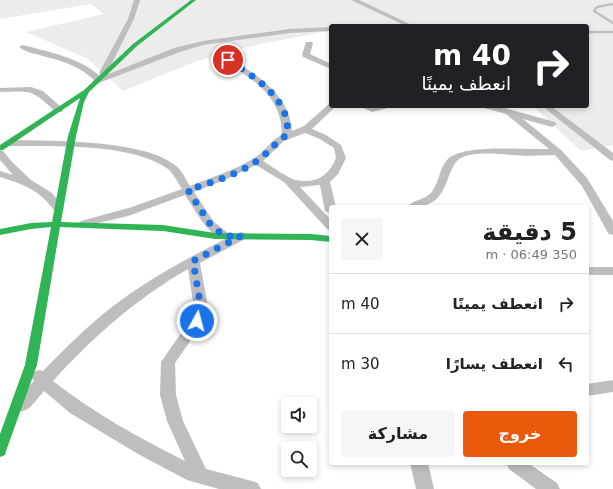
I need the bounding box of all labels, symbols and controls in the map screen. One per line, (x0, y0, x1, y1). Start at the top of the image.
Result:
text: 40 m (433, 39, 511, 72)
icon: right (525, 40, 577, 92)
pin (211, 43, 245, 77)
icon: arrive (217, 49, 239, 71)
text: انعطف يمينًا (421, 73, 511, 94)
button: close (341, 218, 383, 260)
text: 5 دقيقة (482, 218, 577, 246)
text: 350 m · 06:49 (486, 247, 577, 262)
icon: right (555, 293, 577, 315)
text: 40 m (341, 295, 380, 313)
text: انعطف يمينًا (452, 295, 543, 313)
position arrow (176, 300, 218, 342)
icon: left (555, 353, 577, 375)
text: 30 m (341, 355, 380, 373)
text: انعطف يسارًا (446, 355, 543, 373)
map controls (281, 397, 317, 477)
button: sound (281, 397, 317, 433)
button: مشاركة (341, 411, 455, 457)
button: خروج (463, 411, 577, 457)
button: search (281, 441, 317, 477)

